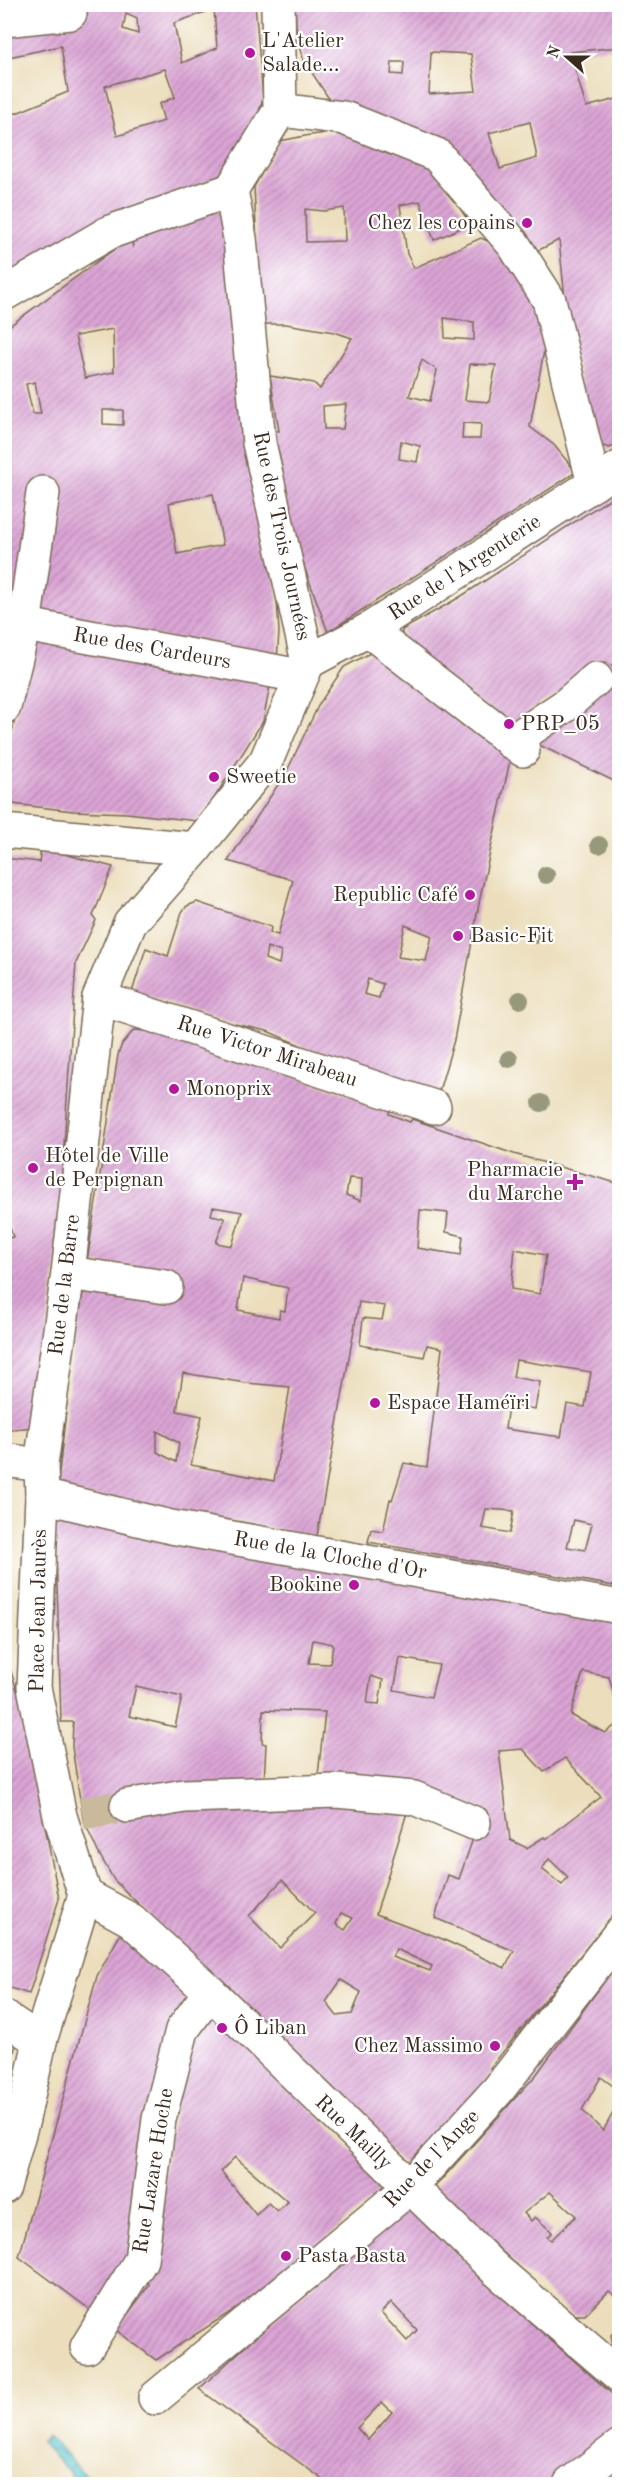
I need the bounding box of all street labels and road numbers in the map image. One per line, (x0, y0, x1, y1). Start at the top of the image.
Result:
street label: Rue des Trois Journées (249, 429, 313, 643)
street label: Rue de l'Argenterie (385, 511, 545, 625)
street label: Rue des Cardeurs (71, 625, 233, 673)
street label: Rue Victor Mirabeau (174, 1013, 360, 1091)
street label: Rue de la Barre (46, 1213, 84, 1357)
street label: Place Jean Jaurès (27, 1529, 51, 1693)
street label: Rue de la Cloche d'Or (232, 1529, 429, 1583)
street label: Rue Lazare Hoche (131, 2087, 177, 2255)
street label: Rue Mailly (310, 2091, 396, 2175)
street label: Rue de l'Ange (380, 2106, 484, 2212)

